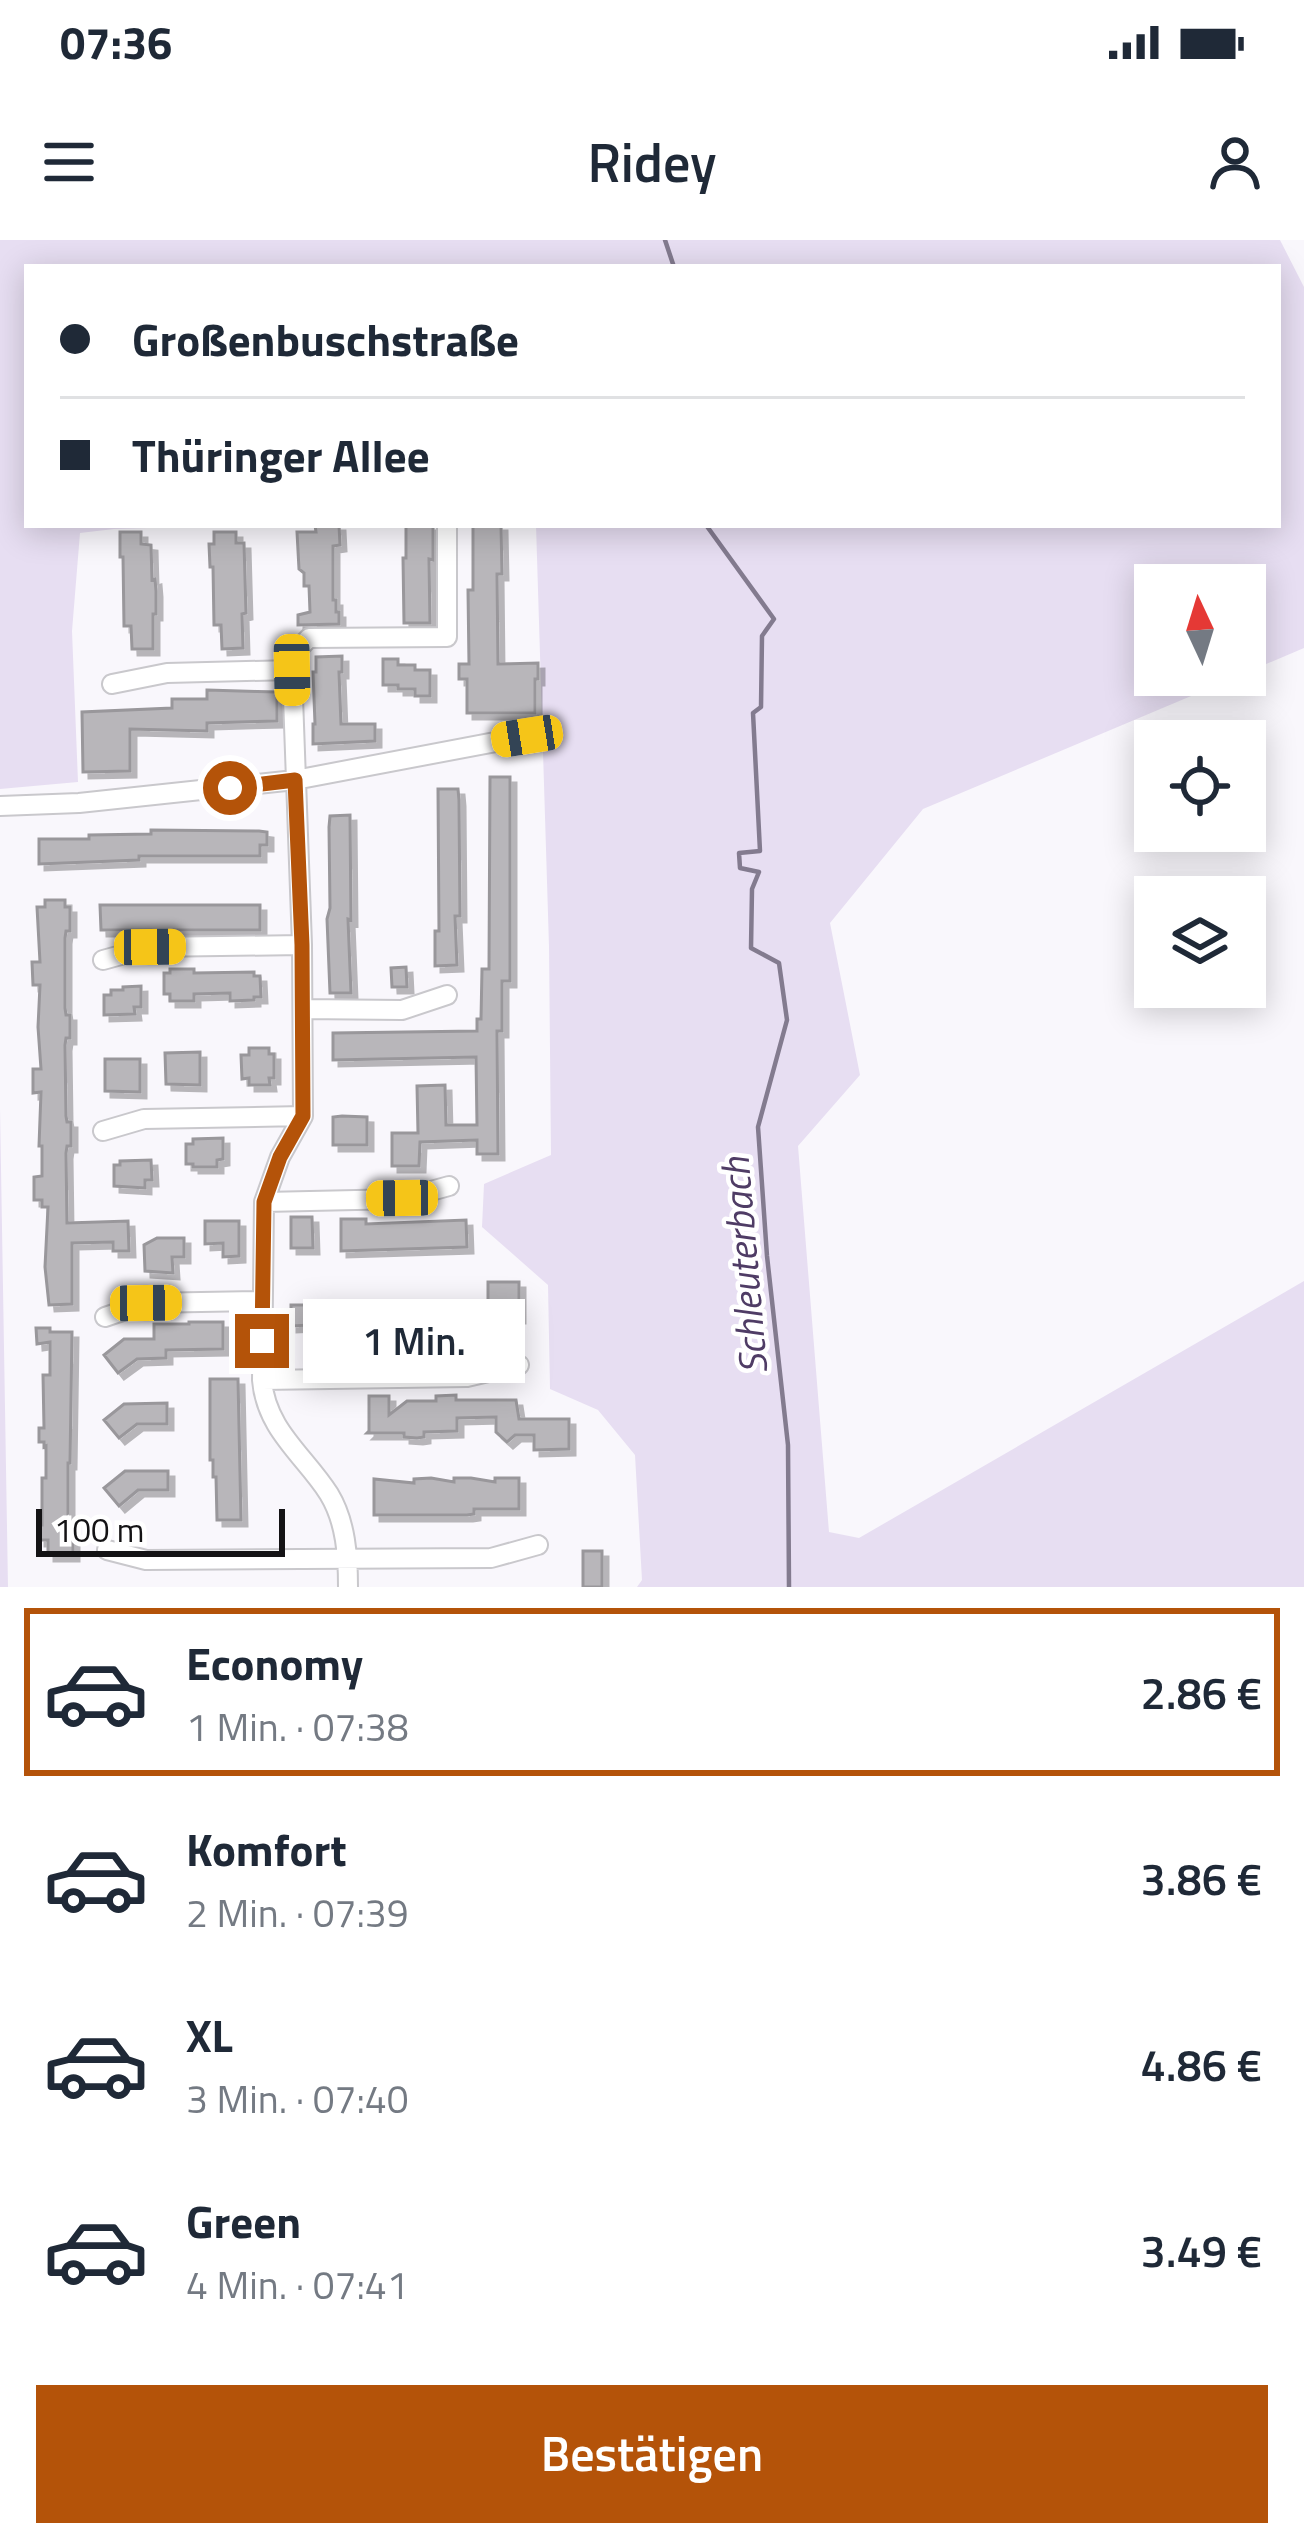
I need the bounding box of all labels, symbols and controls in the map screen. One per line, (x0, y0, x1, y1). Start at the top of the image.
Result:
text: 07:36 (60, 8, 172, 76)
text: Ridey (587, 121, 717, 203)
icon: menu (36, 129, 102, 195)
icon: person (1202, 129, 1268, 195)
text: Großenbuschstraße (132, 305, 519, 373)
text: Thüringer Allee (132, 421, 430, 489)
north arrow (1134, 564, 1266, 696)
map controls (1134, 564, 1266, 1008)
car (273, 634, 311, 706)
car (489, 713, 565, 759)
button: locate (1134, 720, 1266, 852)
route start (203, 761, 257, 815)
button: layers (1134, 876, 1266, 1008)
car (114, 928, 186, 966)
water label: Schleuterbach (705, 1154, 782, 1377)
car (366, 1179, 438, 1217)
car (110, 1284, 182, 1322)
callout: 1 Min. (304, 1299, 526, 1383)
text: 1 Min. (362, 1311, 466, 1370)
route end (235, 1314, 289, 1368)
scale bar (36, 1503, 285, 1556)
text: 100 m (54, 1505, 144, 1555)
text: Economy (186, 1629, 363, 1697)
icon: car (42, 1638, 150, 1746)
text: 2.86 € (1141, 1658, 1262, 1726)
text: 1 Min. · 07:38 (186, 1697, 409, 1756)
text: Komfort (186, 1815, 347, 1883)
icon: car (42, 1824, 150, 1932)
text: 3.86 € (1141, 1844, 1262, 1912)
text: 2 Min. · 07:39 (186, 1883, 409, 1942)
text: XL (186, 2001, 233, 2069)
icon: car (42, 2010, 150, 2118)
text: 4.86 € (1141, 2030, 1262, 2098)
text: 3 Min. · 07:40 (186, 2069, 409, 2128)
text: Green (186, 2187, 301, 2255)
icon: car (42, 2196, 150, 2304)
text: 3.49 € (1141, 2216, 1262, 2284)
text: 4 Min. · 07:41 (186, 2255, 409, 2314)
button: Bestätigen (36, 2385, 1268, 2523)

